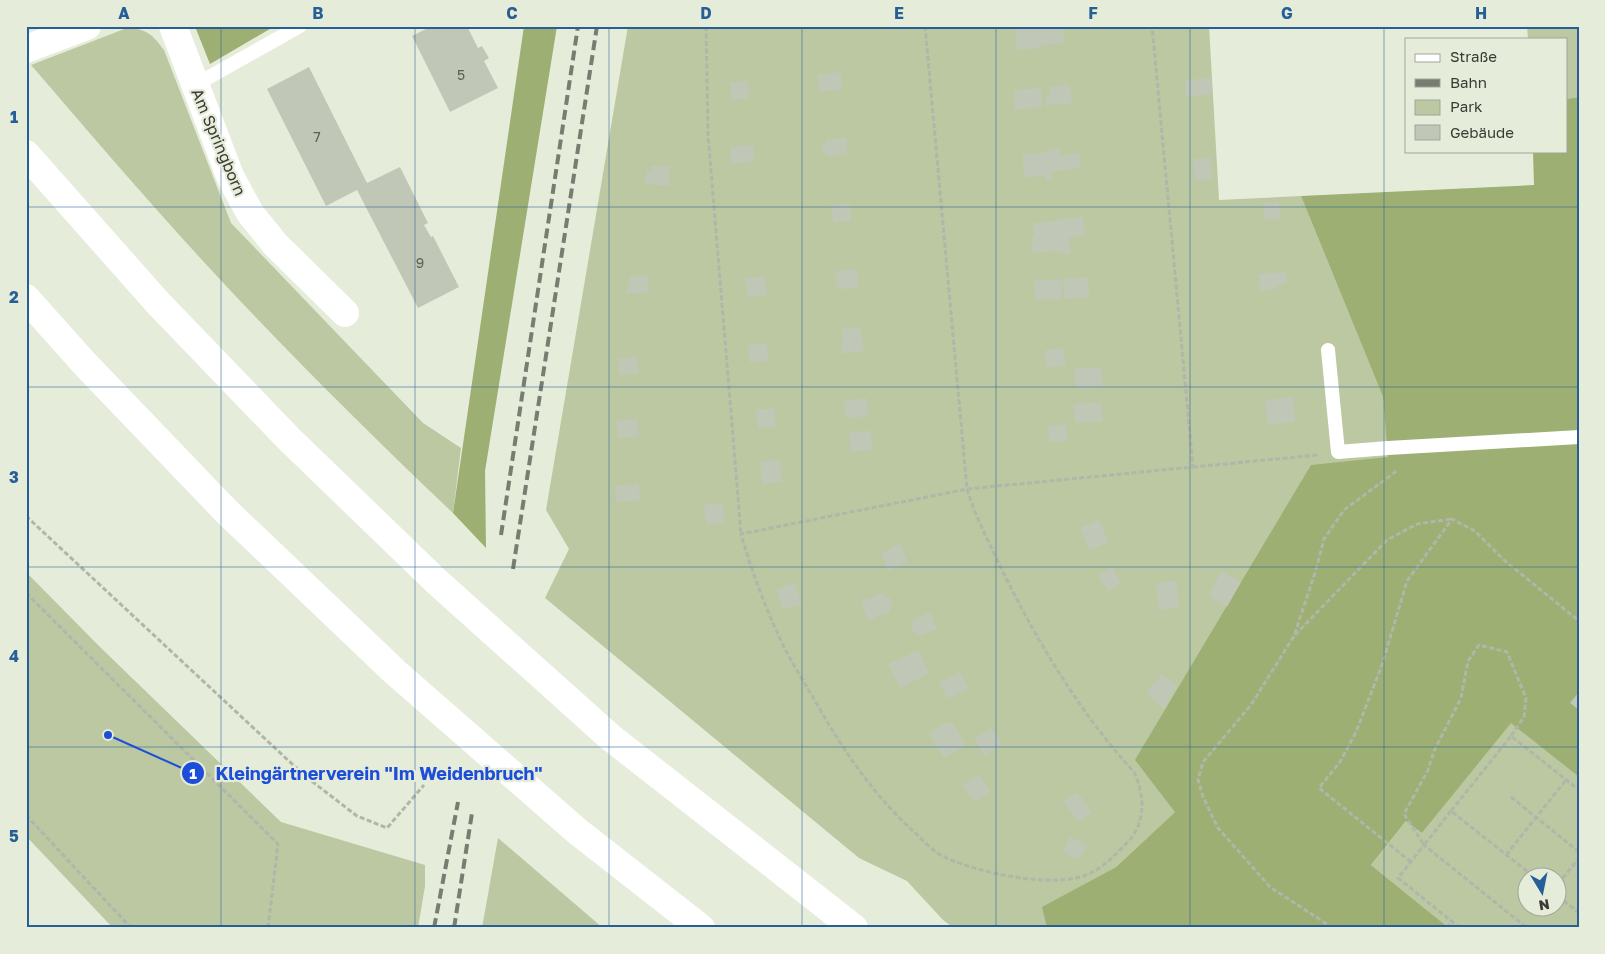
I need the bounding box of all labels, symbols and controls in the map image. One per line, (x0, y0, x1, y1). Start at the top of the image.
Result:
text: A (118, 3, 130, 23)
text: B (312, 3, 324, 23)
text: C (506, 3, 518, 23)
text: D (700, 3, 712, 23)
text: E (894, 3, 904, 23)
text: F (1088, 3, 1098, 23)
text: G (1281, 3, 1293, 23)
text: H (1475, 3, 1487, 23)
legend (1405, 38, 1568, 152)
text: Straße (1450, 47, 1497, 65)
house number: 5 (457, 66, 465, 83)
text: Bahn (1450, 73, 1487, 91)
street label: Am Springborn (187, 85, 251, 199)
text: Park (1450, 97, 1483, 115)
text: 1 (10, 107, 18, 127)
text: Gebäude (1450, 123, 1514, 141)
house number: 7 (313, 128, 321, 145)
house number: 9 (416, 254, 424, 271)
text: 2 (9, 287, 19, 307)
text: 3 (9, 467, 19, 487)
text: 4 (9, 646, 19, 666)
callout: Kleingärtnerverein "Im Weidenbruch" (181, 757, 553, 790)
text: Kleingärtnerverein "Im Weidenbruch" (215, 762, 543, 784)
text: 1 (189, 764, 197, 782)
text: 5 (9, 826, 19, 846)
north arrow (1518, 866, 1568, 916)
text: N (1538, 896, 1551, 915)

